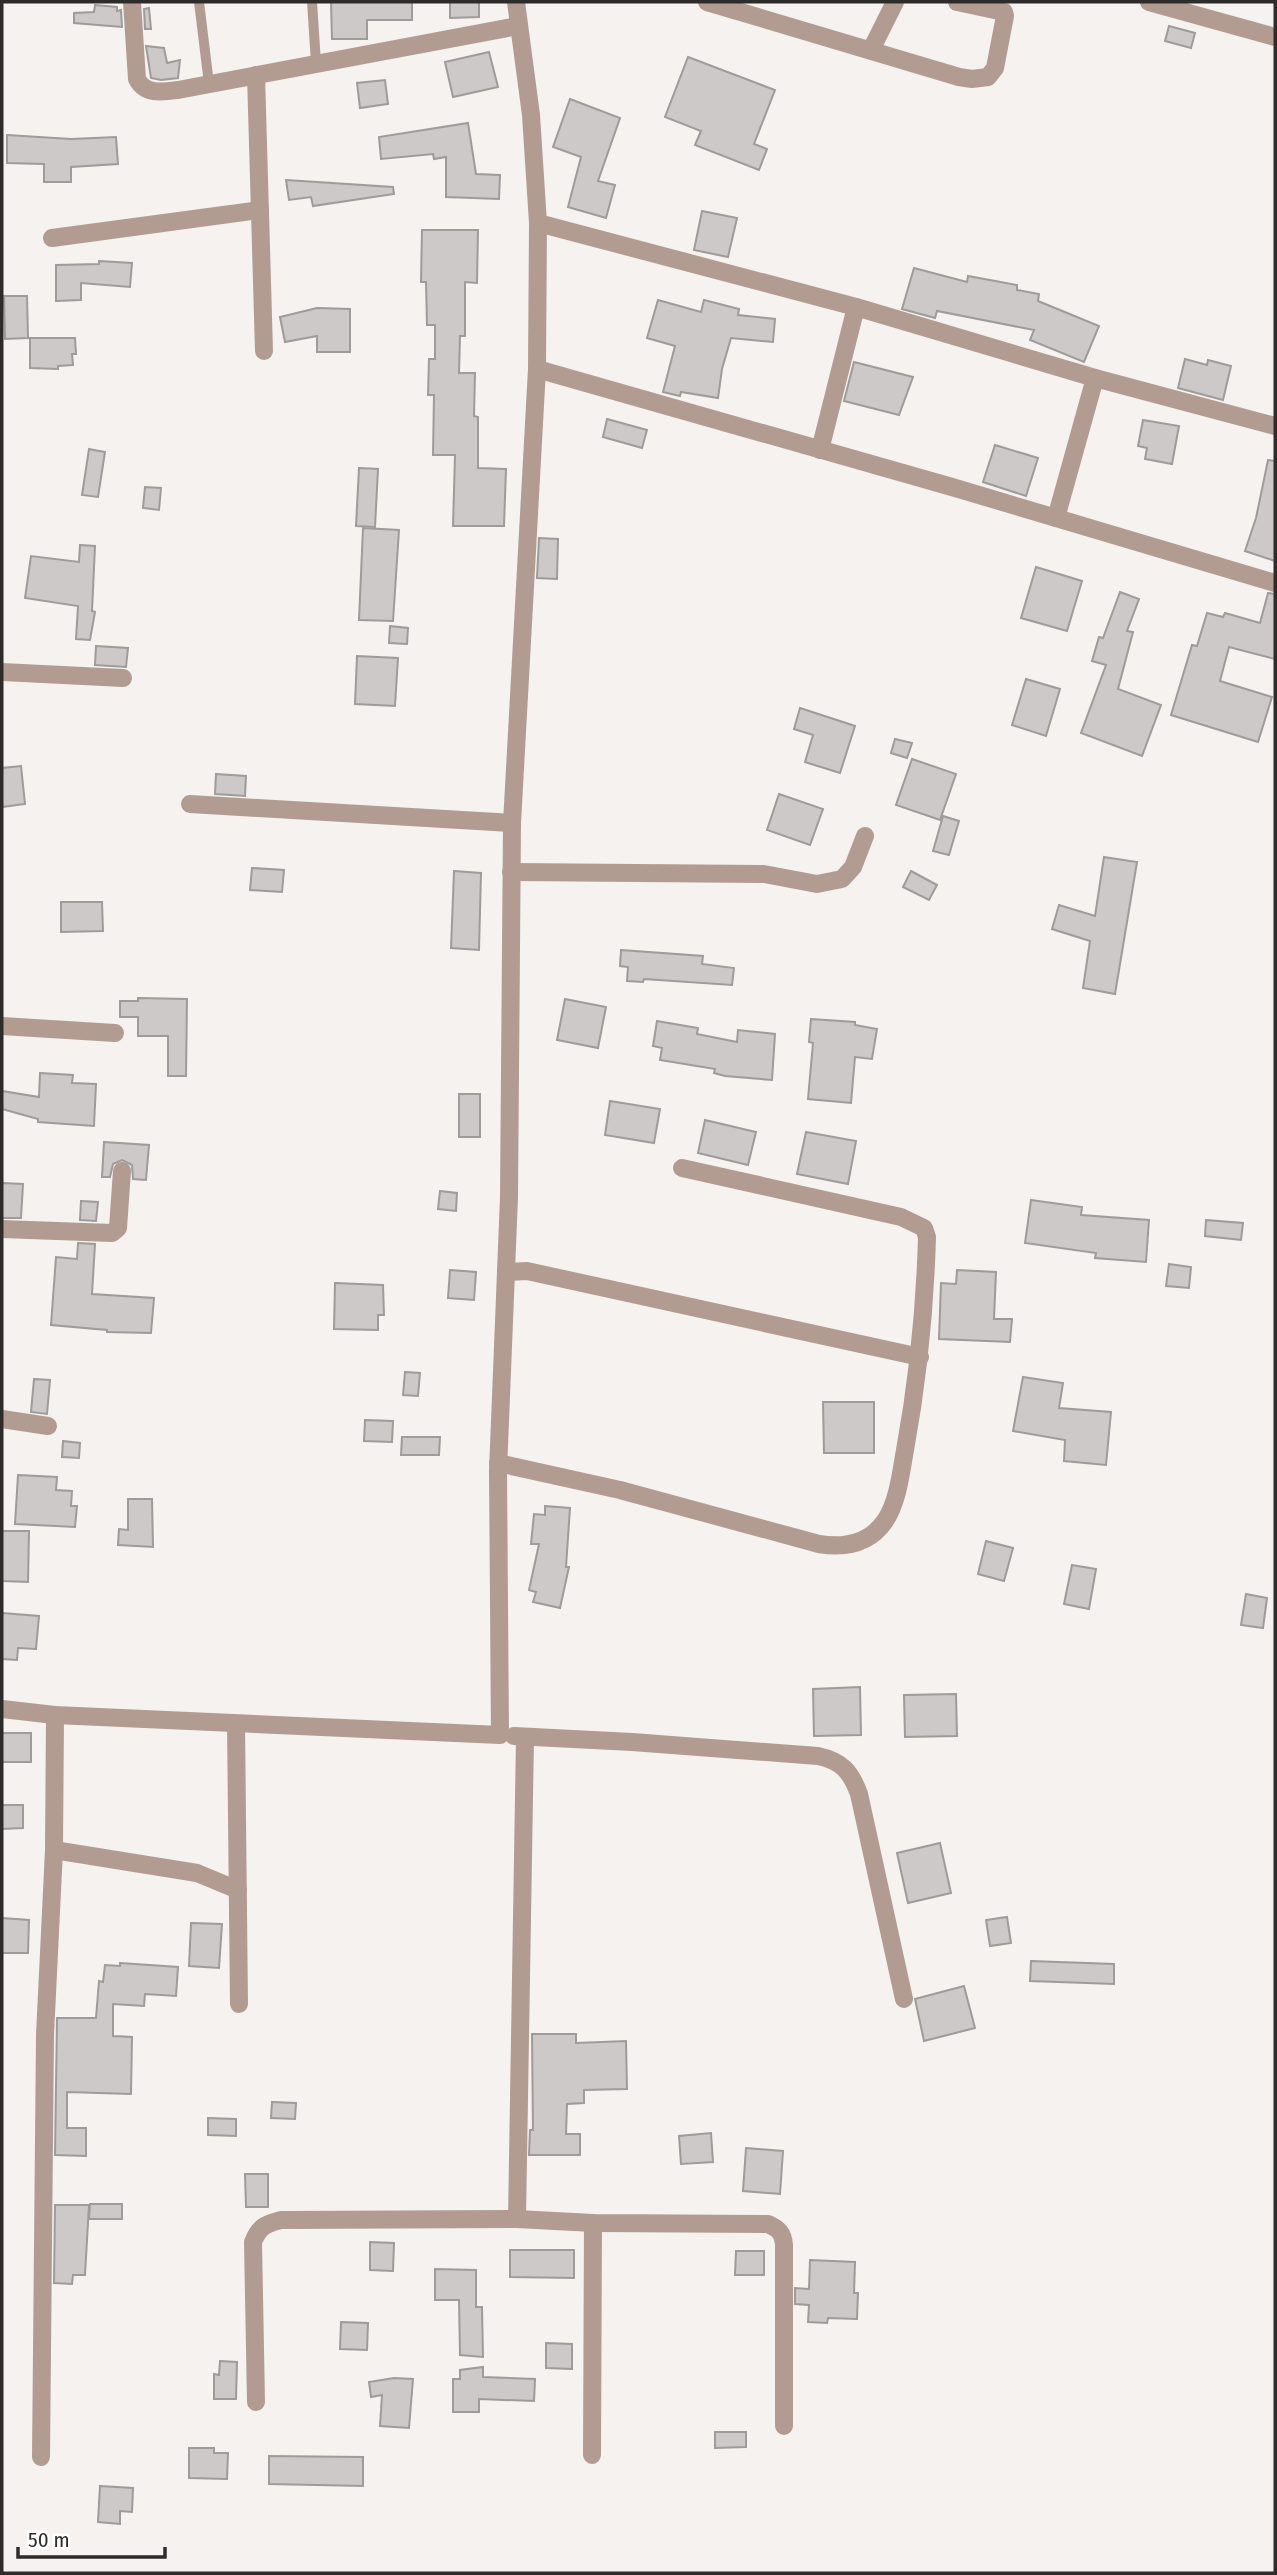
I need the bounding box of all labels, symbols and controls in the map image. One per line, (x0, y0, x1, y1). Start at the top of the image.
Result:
scale bar (18, 2516, 164, 2560)
text: 50 m (28, 2527, 70, 2553)

